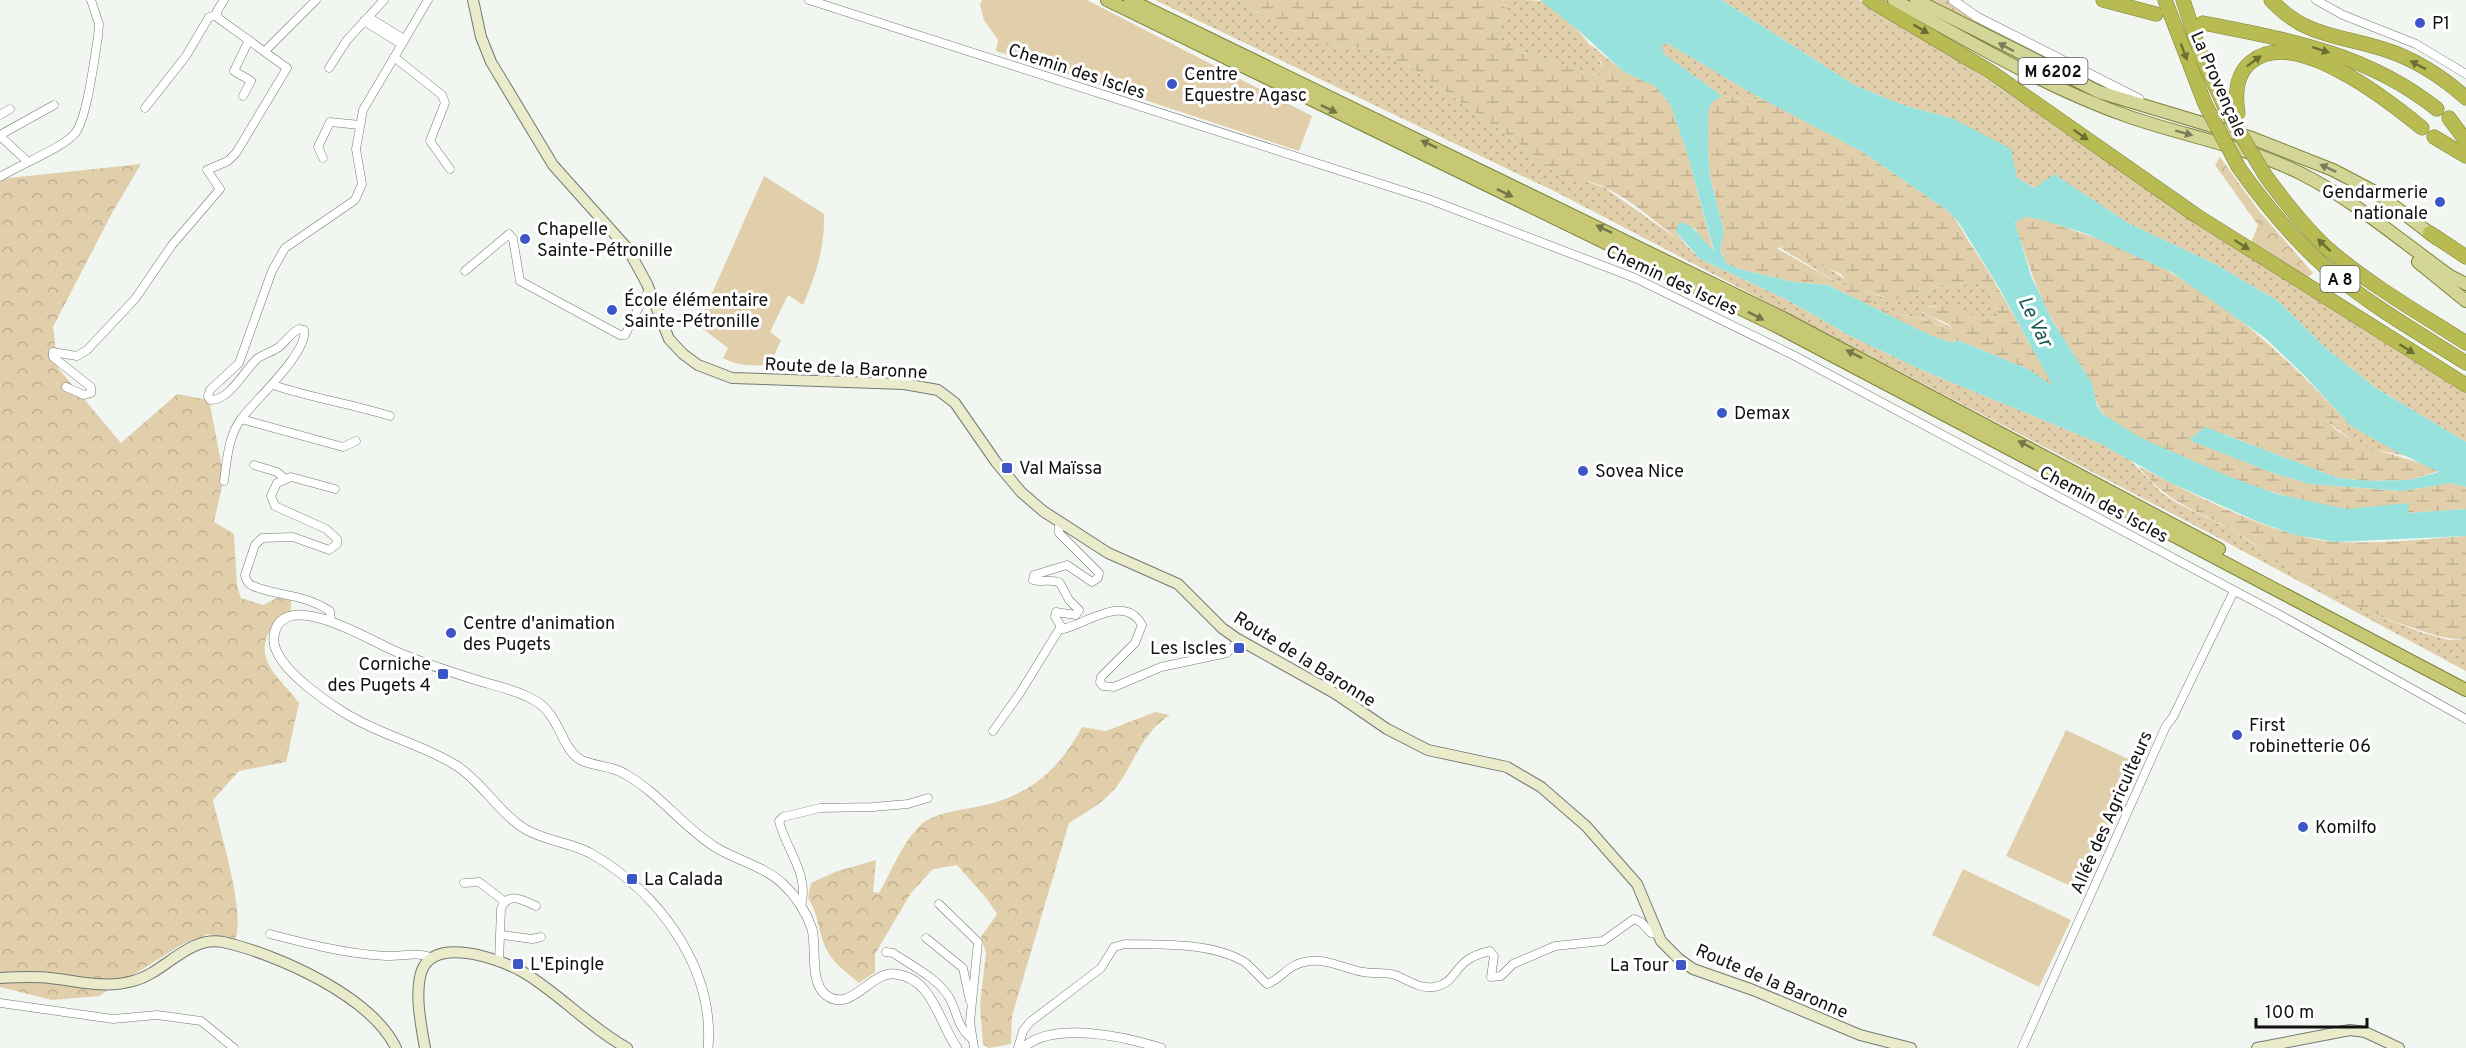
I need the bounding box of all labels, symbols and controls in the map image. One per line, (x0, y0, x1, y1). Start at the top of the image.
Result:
place label: P1 (2432, 13, 2450, 36)
marker: P1 (2413, 16, 2427, 30)
one-way arrow (1913, 24, 1930, 34)
street label: La Provençale (2184, 28, 2251, 141)
street label: Chemin des Iscles (1005, 39, 1148, 105)
one-way arrow (1997, 42, 2014, 52)
one-way arrow (2180, 43, 2189, 61)
one-way arrow (2312, 45, 2330, 55)
one-way arrow (2246, 56, 2261, 68)
road number: M 6202 (2018, 58, 2088, 84)
one-way arrow (2410, 60, 2427, 70)
place label: Centre Equestre Agasc (1184, 64, 1307, 108)
marker: Centre Equestre Agasc (1165, 77, 1179, 91)
one-way arrow (1321, 105, 1338, 114)
one-way arrow (2175, 128, 2193, 138)
one-way arrow (2073, 129, 2089, 140)
one-way arrow (1420, 140, 1437, 149)
one-way arrow (2320, 163, 2337, 172)
place label: Gendarmerie nationale (2322, 182, 2428, 226)
one-way arrow (1497, 189, 1514, 198)
marker: Gendarmerie nationale (2433, 195, 2447, 209)
place label: Chapelle Sainte-Pétronille (537, 219, 673, 263)
one-way arrow (1596, 225, 1613, 234)
marker: Chapelle Sainte-Pétronille (518, 232, 532, 246)
one-way arrow (2318, 238, 2332, 252)
one-way arrow (2234, 239, 2250, 250)
street label: Chemin des Iscles (1602, 241, 1741, 322)
road number: A 8 (2320, 266, 2360, 292)
place label: École élémentaire Sainte-Pétronille (624, 288, 768, 334)
water label: Le Var (2011, 292, 2058, 353)
marker: École élémentaire Sainte-Pétronille (605, 303, 619, 317)
one-way arrow (1747, 312, 1764, 321)
one-way arrow (2399, 344, 2415, 355)
one-way arrow (1845, 349, 1862, 359)
street label: Route de la Baronne (764, 354, 928, 385)
place label: Demax (1734, 403, 1790, 426)
marker: Demax (1715, 406, 1729, 420)
one-way arrow (2018, 440, 2035, 450)
place label: Val Maïssa (1019, 458, 1102, 481)
marker: Val Maïssa (1000, 461, 1014, 475)
place label: Sovea Nice (1595, 461, 1684, 484)
street label: Chemin des Iscles (2035, 462, 2172, 549)
marker: Sovea Nice (1576, 464, 1590, 478)
street label: Route de la Baronne (1229, 607, 1380, 713)
place label: Centre d'animation des Pugets (463, 613, 615, 657)
marker: Centre d'animation des Pugets (444, 626, 458, 640)
place label: Les Iscles (1150, 638, 1227, 661)
marker: Les Iscles (1232, 641, 1246, 655)
place label: Corniche des Pugets 4 (328, 654, 431, 698)
marker: Corniche des Pugets 4 (436, 667, 450, 681)
place label: First robinetterie 06 (2249, 715, 2371, 759)
street label: Allée des Agriculteurs (2066, 727, 2159, 898)
marker: First robinetterie 06 (2230, 728, 2244, 742)
place label: Komilfo (2315, 817, 2377, 840)
marker: Komilfo (2296, 820, 2310, 834)
place label: La Calada (644, 869, 723, 892)
marker: La Calada (625, 872, 639, 886)
street label: Route de la Baronne (1692, 940, 1851, 1025)
place label: L'Epingle (530, 954, 604, 977)
place label: La Tour (1610, 955, 1669, 978)
marker: L'Epingle (511, 957, 525, 971)
marker: La Tour (1674, 958, 1688, 972)
scale bar (2256, 991, 2367, 1029)
text: 100 m (2265, 1002, 2314, 1025)

